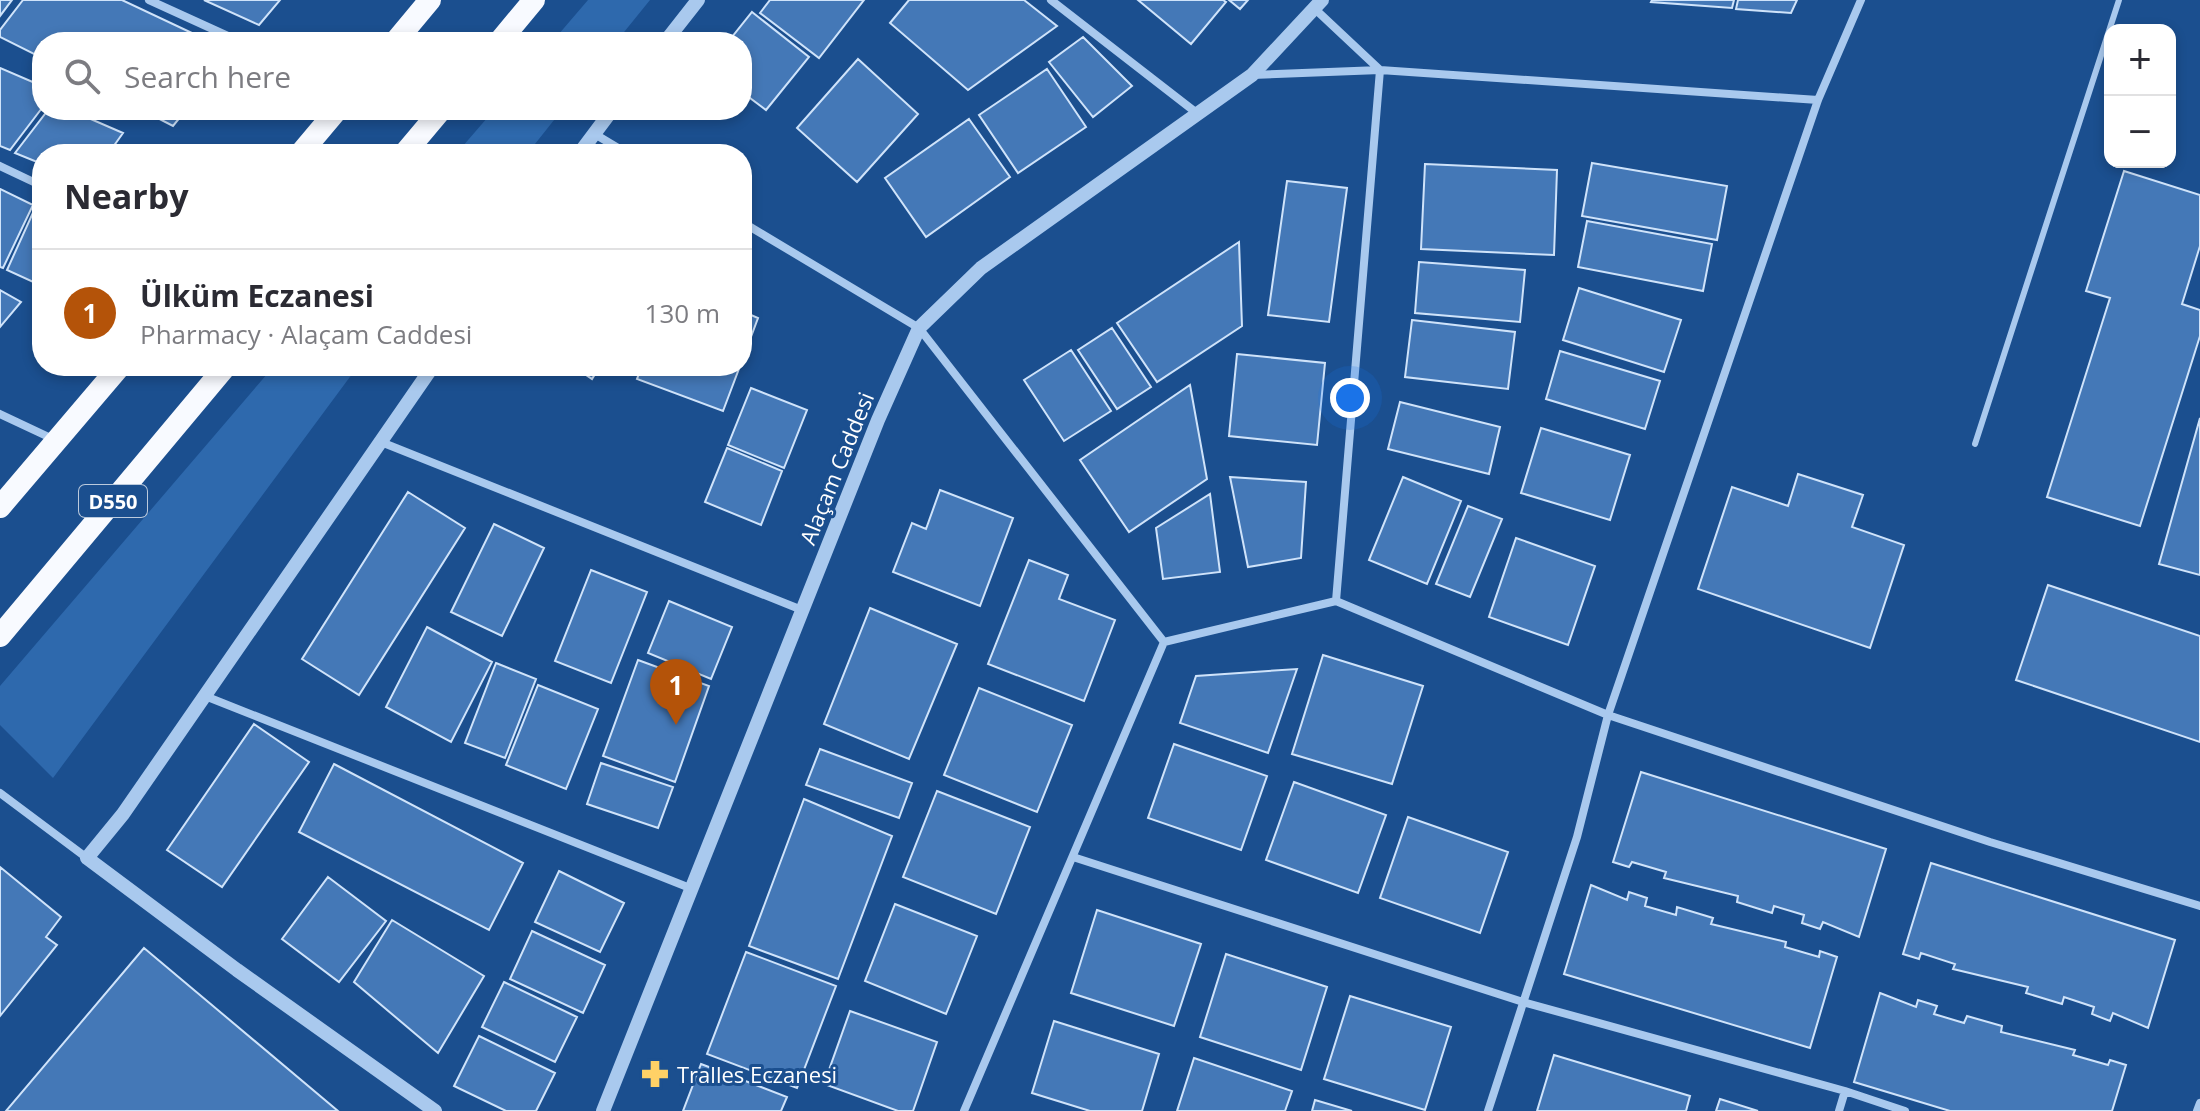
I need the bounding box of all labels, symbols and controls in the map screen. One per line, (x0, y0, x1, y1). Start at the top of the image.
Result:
map controls (2104, 24, 2176, 168)
button: + (2104, 24, 2176, 96)
search box (32, 32, 752, 120)
icon: search (60, 54, 104, 98)
text: Search here (124, 56, 291, 97)
button: − (2104, 96, 2176, 168)
text: Nearby (64, 173, 189, 219)
text: Ülküm Eczanesi (140, 275, 374, 316)
text: 1 (83, 295, 97, 331)
text: 130 m (645, 295, 720, 331)
text: Pharmacy · Alaçam Caddesi (140, 316, 472, 352)
your location (1330, 378, 1370, 418)
street label: Alaçam Caddesi (792, 387, 880, 549)
road number: D550 (79, 485, 147, 517)
pin: 1 (650, 659, 702, 725)
pharmacy icon: Tralles Eczanesi (640, 1059, 670, 1089)
place label: Tralles Eczanesi (677, 1059, 837, 1089)

